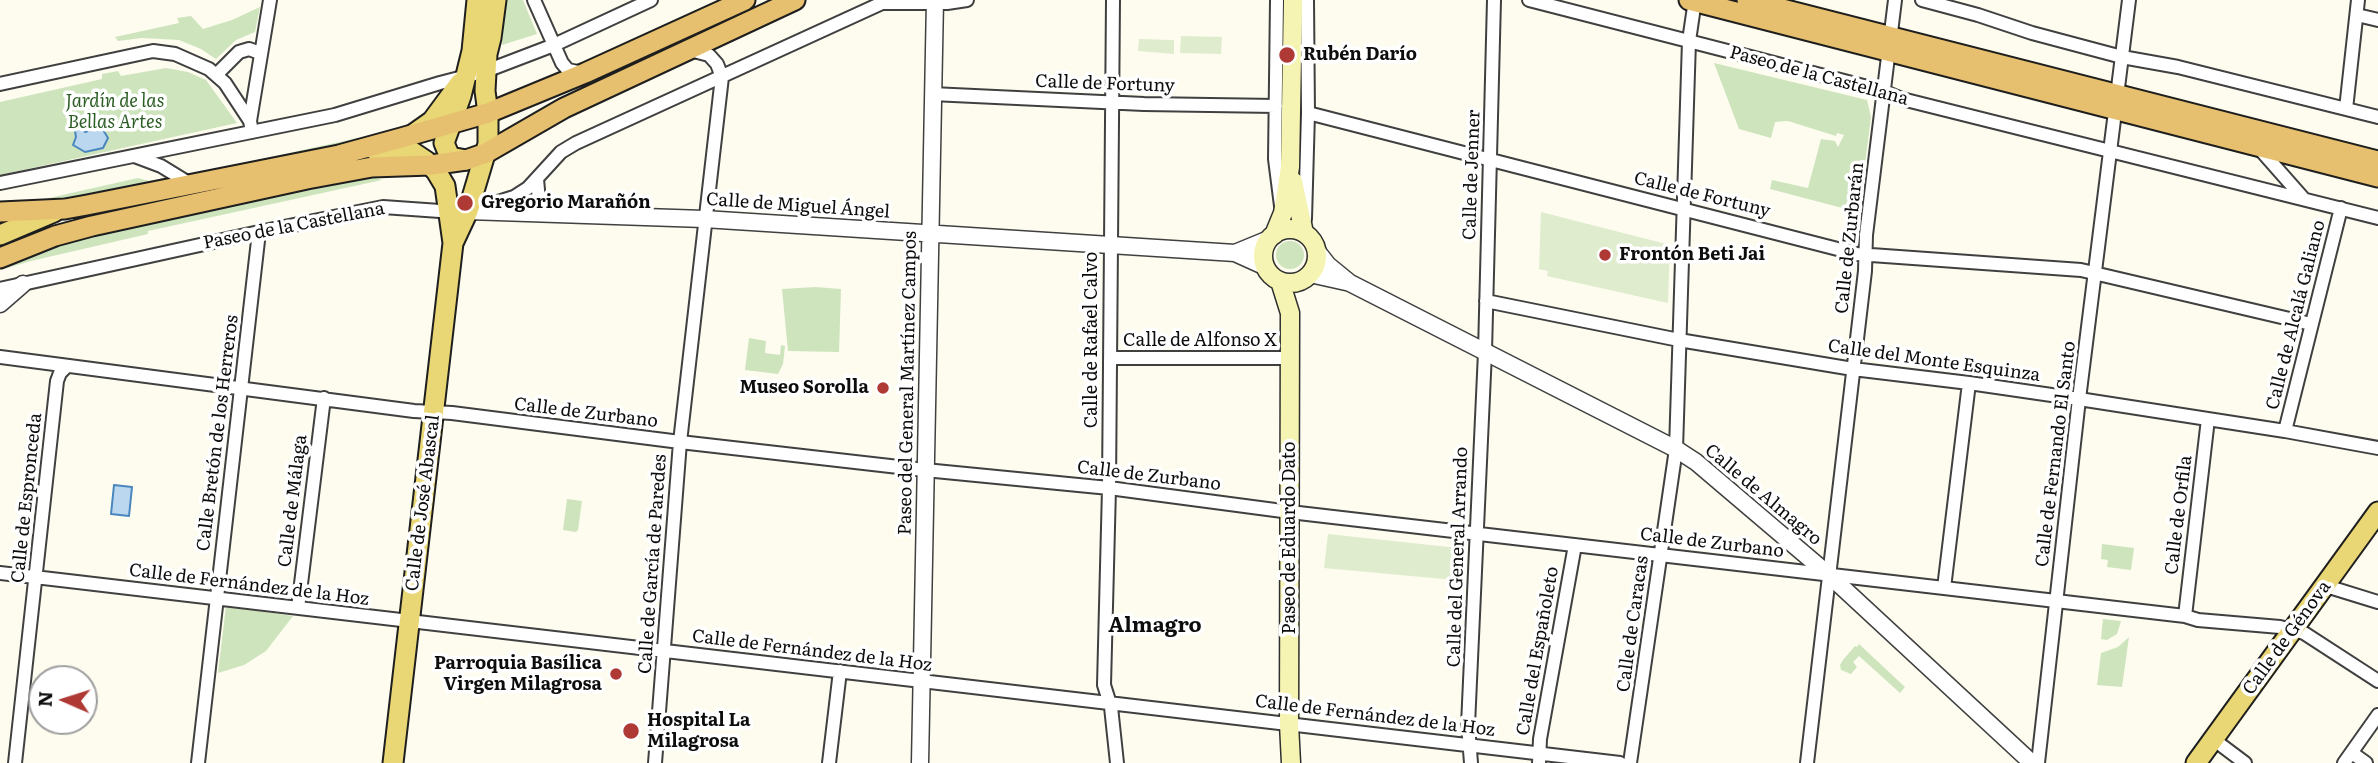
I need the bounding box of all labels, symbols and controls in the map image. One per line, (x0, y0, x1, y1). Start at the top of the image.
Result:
street label: Paseo de la Castellana (1727, 42, 1911, 110)
place label: Rubén Darío (1303, 44, 1417, 66)
marker: Rubén Darío (1277, 45, 1297, 65)
street label: Calle de Fortuny (1035, 71, 1175, 97)
park label: Jardín de las Bellas Artes (66, 91, 164, 134)
street label: Calle de Jenner (1459, 109, 1485, 241)
street label: Calle de Zurbarán (1831, 161, 1869, 315)
street label: Calle de Fortuny (1632, 168, 1772, 222)
street label: Calle de Miguel Ángel (705, 189, 891, 223)
place label: Gregorio Marañón (481, 192, 651, 214)
marker: Gregorio Marañón (455, 193, 475, 213)
street label: Paseo de la Castellana (201, 198, 387, 254)
street label: Calle de Alcalá Galiano (2262, 218, 2330, 412)
street label: Paseo del General Martínez Campos (895, 231, 921, 535)
place label: Frontón Beti Jai (1619, 244, 1765, 266)
marker: Frontón Beti Jai (1597, 247, 1613, 263)
street label: Calle de Rafael Calvo (1081, 252, 1103, 428)
street label: Calle Bretón de los Herreros (193, 314, 243, 552)
street label: Calle de Alfonso X (1123, 330, 1277, 352)
street label: Calle del Monte Esquinza (1827, 335, 2041, 387)
street label: Calle de Fernando El Santo (2031, 340, 2081, 568)
place label: Museo Sorolla (740, 377, 869, 399)
marker: Museo Sorolla (875, 380, 891, 396)
street label: Calle de Zurbano (513, 393, 659, 433)
street label: Calle de Espronceda (7, 412, 47, 584)
street label: Calle de José Abascal (401, 414, 445, 592)
street label: Calle de Málaga (274, 433, 312, 569)
street label: Calle de Almagro (1700, 440, 1826, 550)
street label: Paseo de Eduardo Dato (1279, 442, 1301, 634)
street label: Calle del General Arrando (1443, 446, 1473, 668)
street label: Calle de García de Paredes (635, 453, 671, 675)
street label: Calle de Orfila (2161, 454, 2197, 576)
street label: Calle de Zurbano (1076, 456, 1222, 496)
street label: Calle de Zurbano (1639, 523, 1785, 563)
street label: Calle de Caracas (1613, 554, 1653, 694)
street label: Calle de Fernández de la Hoz (128, 560, 370, 610)
street label: Calle del Españoleto (1512, 565, 1564, 737)
street label: Calle de Génova (2238, 577, 2336, 699)
district label: Almagro (1108, 613, 1202, 639)
street label: Calle de Fernández de la Hoz (691, 626, 933, 676)
place label: Parroquia Basílica Virgen Milagrosa (434, 653, 602, 696)
north arrow (28, 665, 98, 735)
marker: Parroquia Basílica Virgen Milagrosa (608, 666, 624, 682)
text: N (30, 690, 58, 708)
street label: Calle de Fernández de la Hoz (1254, 691, 1496, 741)
place label: Hospital La Milagrosa (647, 710, 751, 752)
marker: Hospital La Milagrosa (621, 721, 641, 741)

